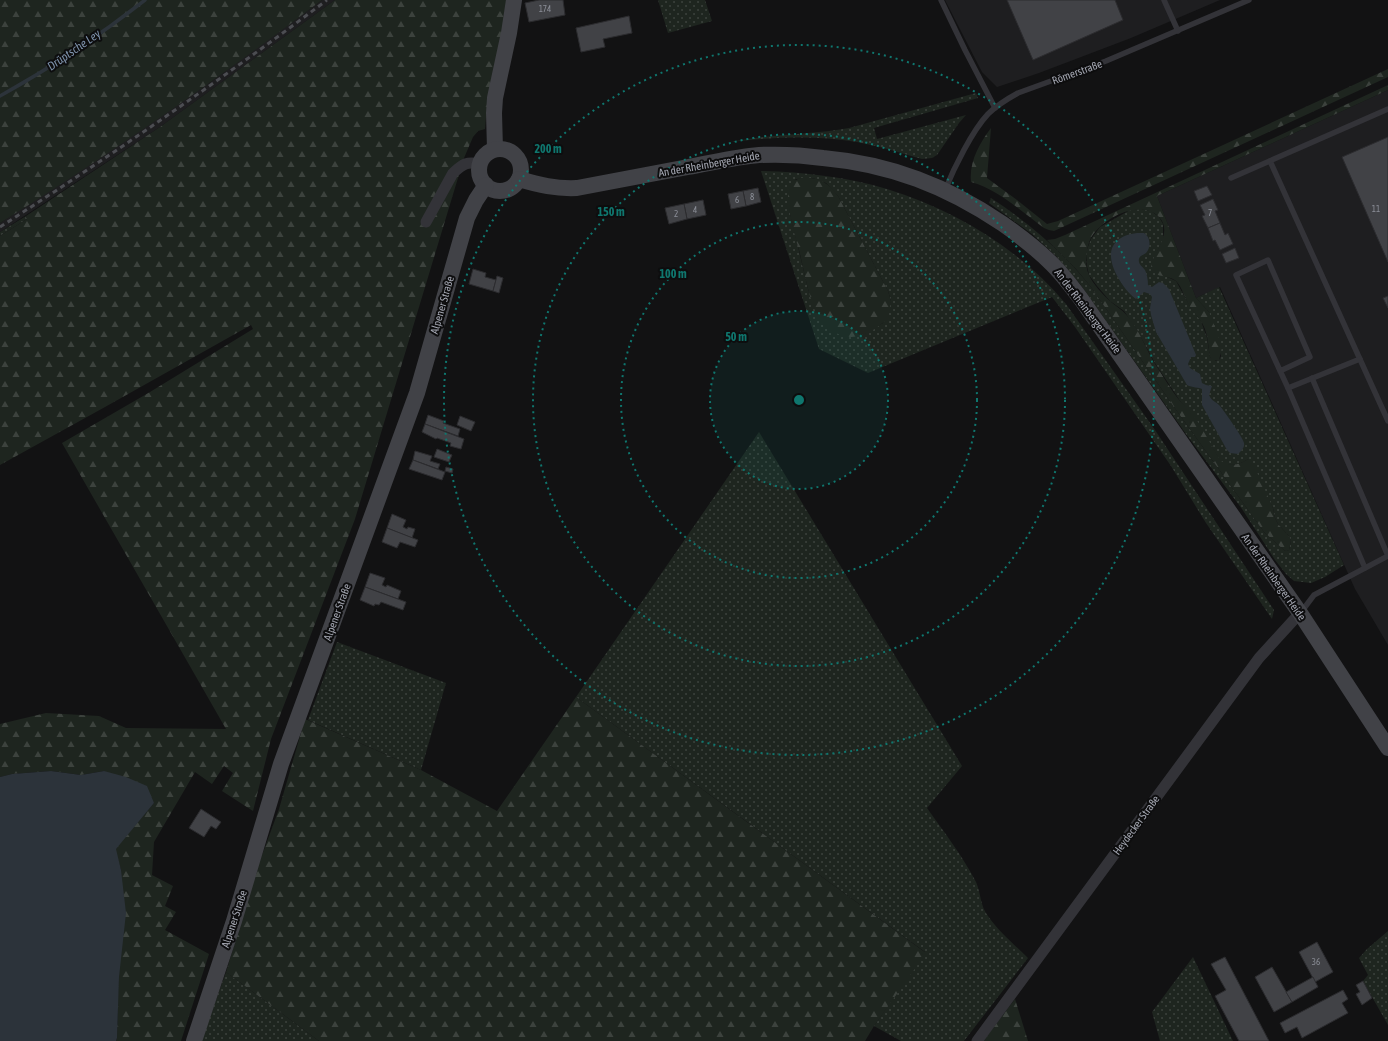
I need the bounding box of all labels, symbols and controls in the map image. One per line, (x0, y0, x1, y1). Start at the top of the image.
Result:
house number: 174 (539, 4, 551, 14)
water label: Drüptsche Ley (45, 27, 103, 73)
street label: Römerstraße (1050, 57, 1104, 87)
text: 200 m (534, 142, 562, 156)
street label: An der Rheinberger Heide (658, 149, 760, 179)
house number: 8 (750, 192, 754, 202)
house number: 6 (735, 195, 739, 205)
house number: 11 (1372, 204, 1380, 214)
text: 150 m (597, 205, 625, 219)
house number: 4 (693, 205, 697, 215)
house number: 7 (1208, 208, 1212, 218)
house number: 2 (674, 209, 678, 219)
text: 100 m (659, 267, 687, 281)
street label: An der Rheinberger Heide (1052, 267, 1124, 355)
street label: Alpener Straße (428, 275, 456, 335)
text: 50 m (725, 330, 747, 344)
centre of rings (792, 393, 806, 407)
street label: An der Rheinberger Heide (1240, 532, 1308, 622)
street label: Alpener Straße (321, 582, 353, 642)
street label: Heydecker Straße (1110, 793, 1162, 857)
street label: Alpener Straße (219, 889, 249, 949)
house number: 36 (1312, 957, 1320, 967)

